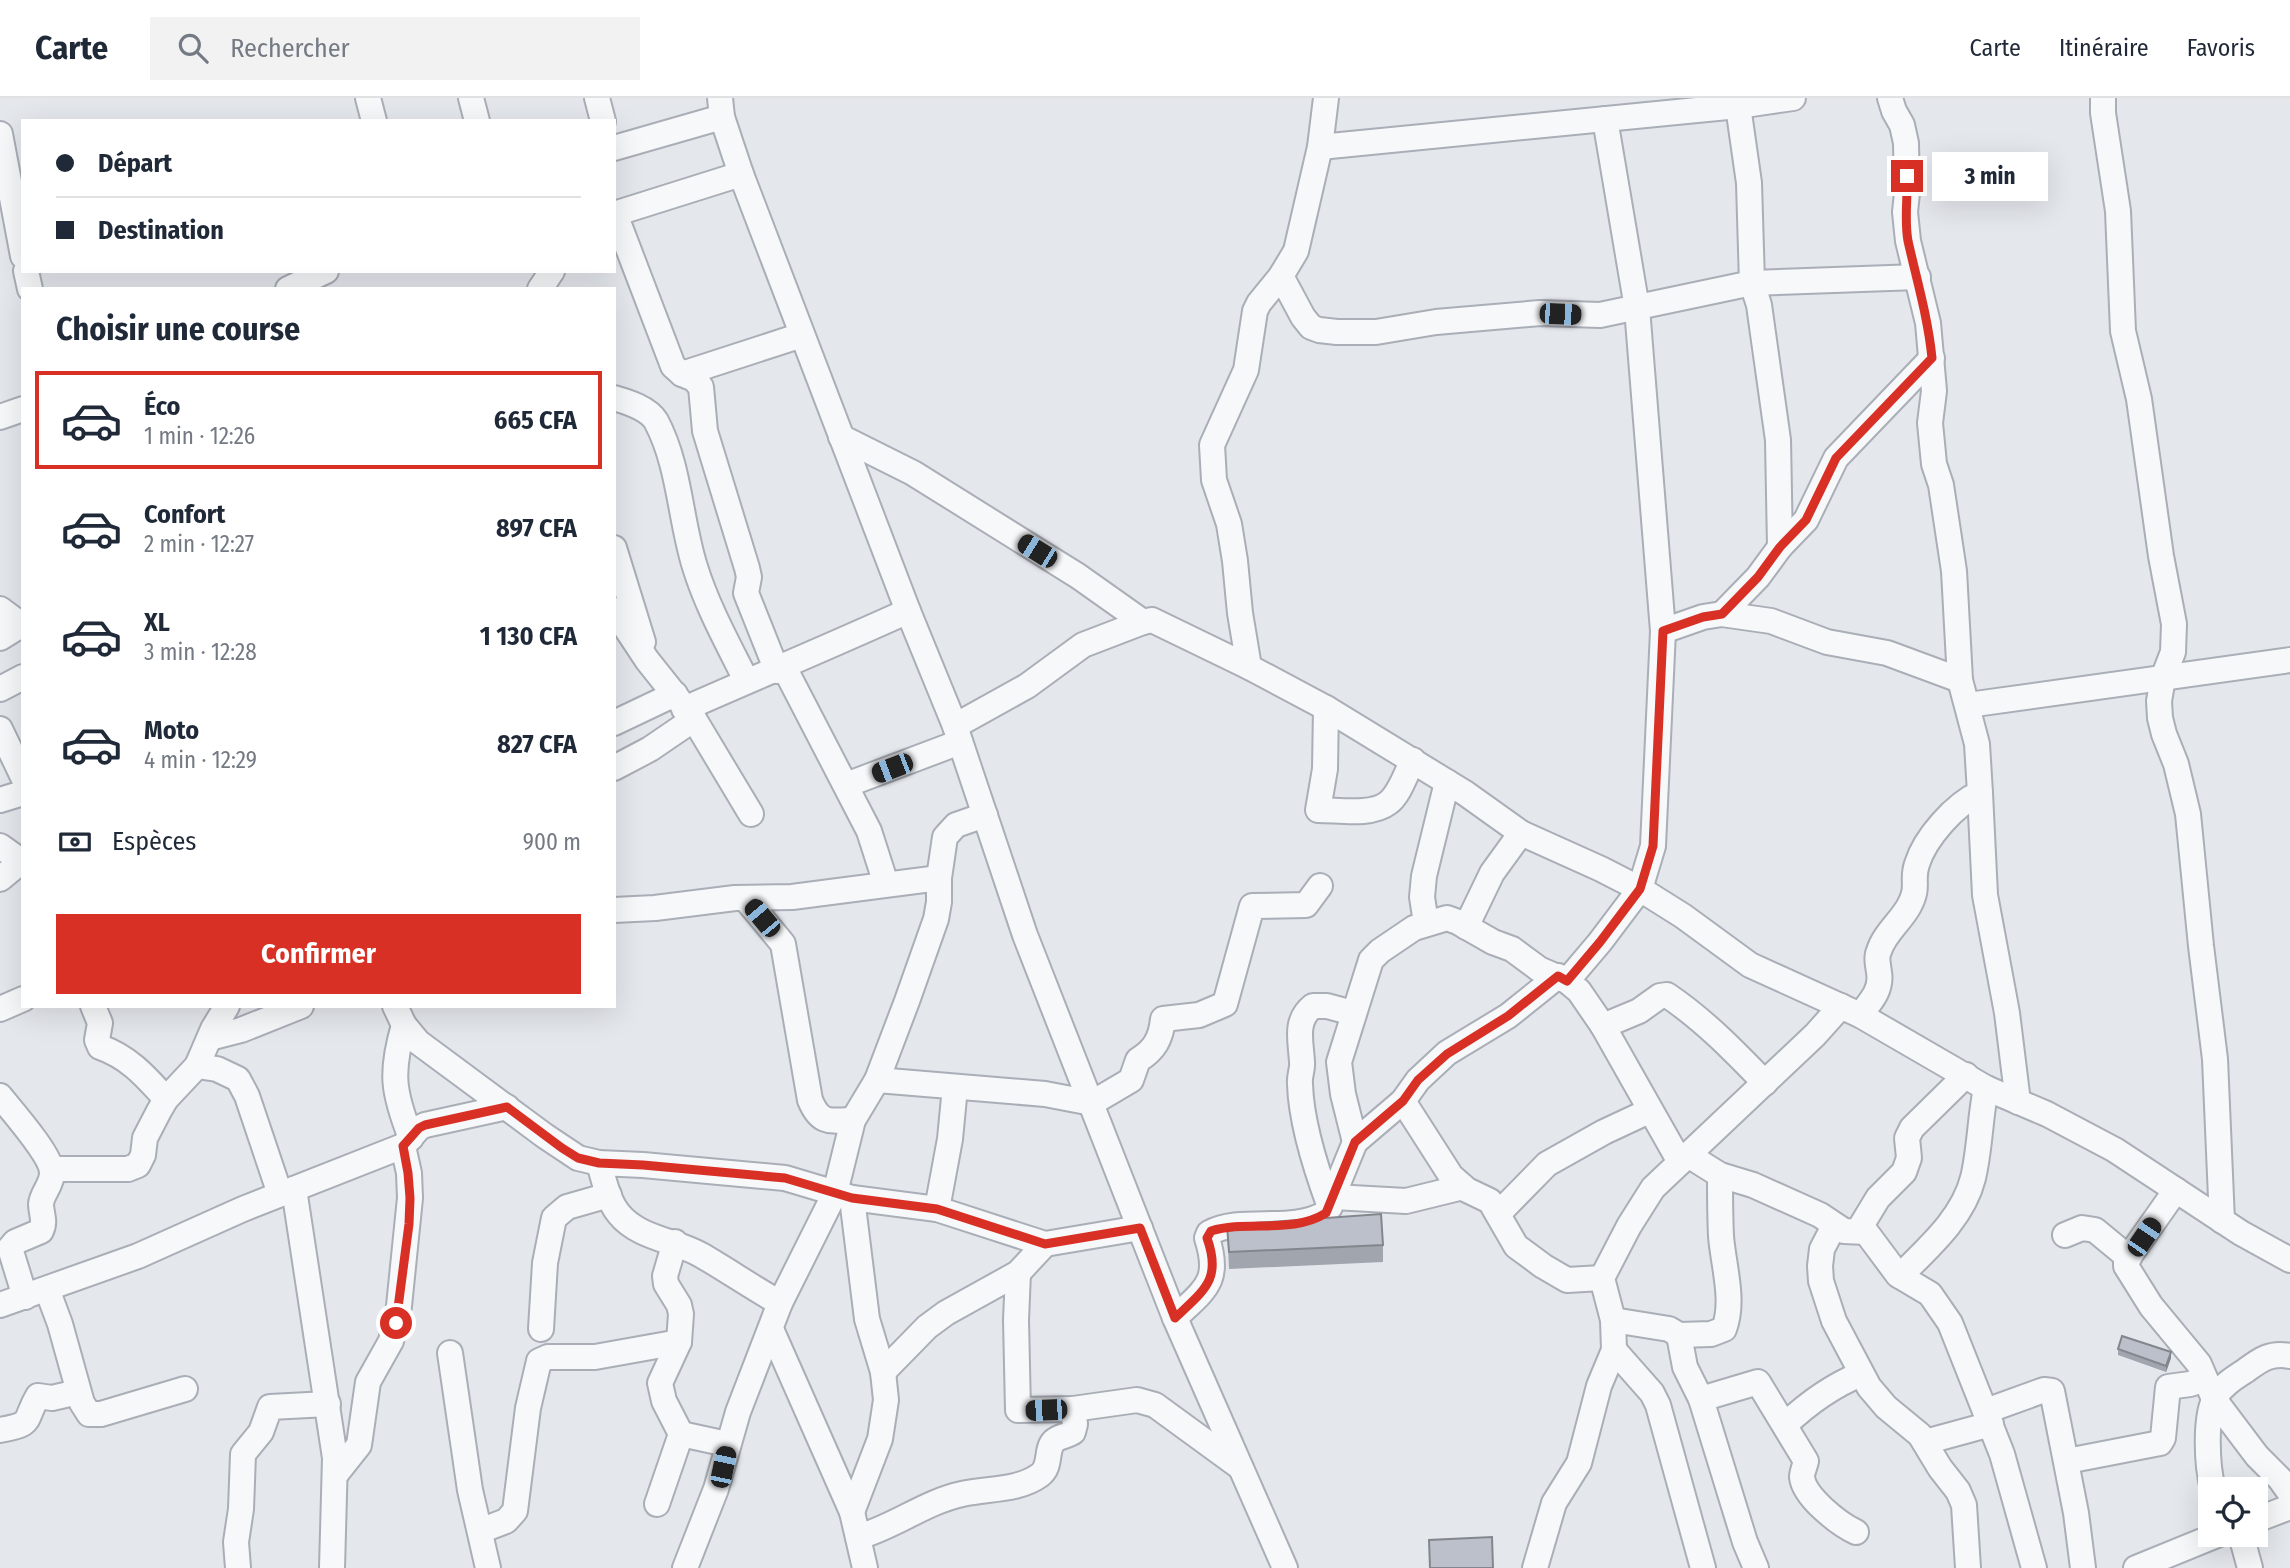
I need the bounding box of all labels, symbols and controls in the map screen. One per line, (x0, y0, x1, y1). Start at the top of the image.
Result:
search box (150, 17, 640, 80)
text: Carte (35, 28, 108, 68)
icon: search (174, 29, 212, 67)
text: Rechercher (230, 33, 350, 64)
text: Carte (1970, 34, 2021, 62)
text: Itinéraire (2059, 34, 2149, 62)
text: Favoris (2187, 34, 2255, 62)
text: Départ (98, 148, 172, 179)
callout: 3 min (1932, 152, 2047, 200)
route end (1891, 160, 1923, 192)
text: 3 min (1964, 162, 2016, 190)
text: Destination (98, 215, 224, 246)
car (1539, 303, 1582, 325)
text: Choisir une course (56, 310, 300, 348)
icon: car (60, 389, 123, 452)
text: Éco (144, 391, 181, 422)
text: 665 CFA (494, 405, 577, 436)
text: 1 min · 12:26 (144, 422, 255, 450)
icon: car (60, 497, 123, 560)
text: Confort (144, 499, 225, 530)
text: 897 CFA (496, 513, 577, 544)
text: 2 min · 12:27 (144, 530, 254, 558)
car (1014, 531, 1061, 571)
icon: car (60, 605, 123, 668)
text: XL (144, 607, 170, 638)
text: 1 130 CFA (480, 621, 577, 652)
text: 3 min · 12:28 (144, 638, 257, 666)
icon: car (60, 713, 123, 776)
text: Moto (144, 715, 199, 746)
text: 827 CFA (497, 729, 577, 760)
text: 4 min · 12:29 (144, 746, 257, 774)
car (869, 751, 916, 785)
icon: cash (56, 823, 94, 861)
text: Espèces (112, 826, 196, 857)
text: 900 m (523, 828, 581, 856)
car (741, 895, 784, 941)
button: Confirmer (56, 914, 581, 994)
car (2124, 1214, 2165, 1260)
route start (380, 1307, 412, 1339)
car (1025, 1399, 1068, 1421)
car (709, 1444, 738, 1490)
map controls (2198, 1477, 2268, 1547)
button: locate (2198, 1477, 2268, 1547)

